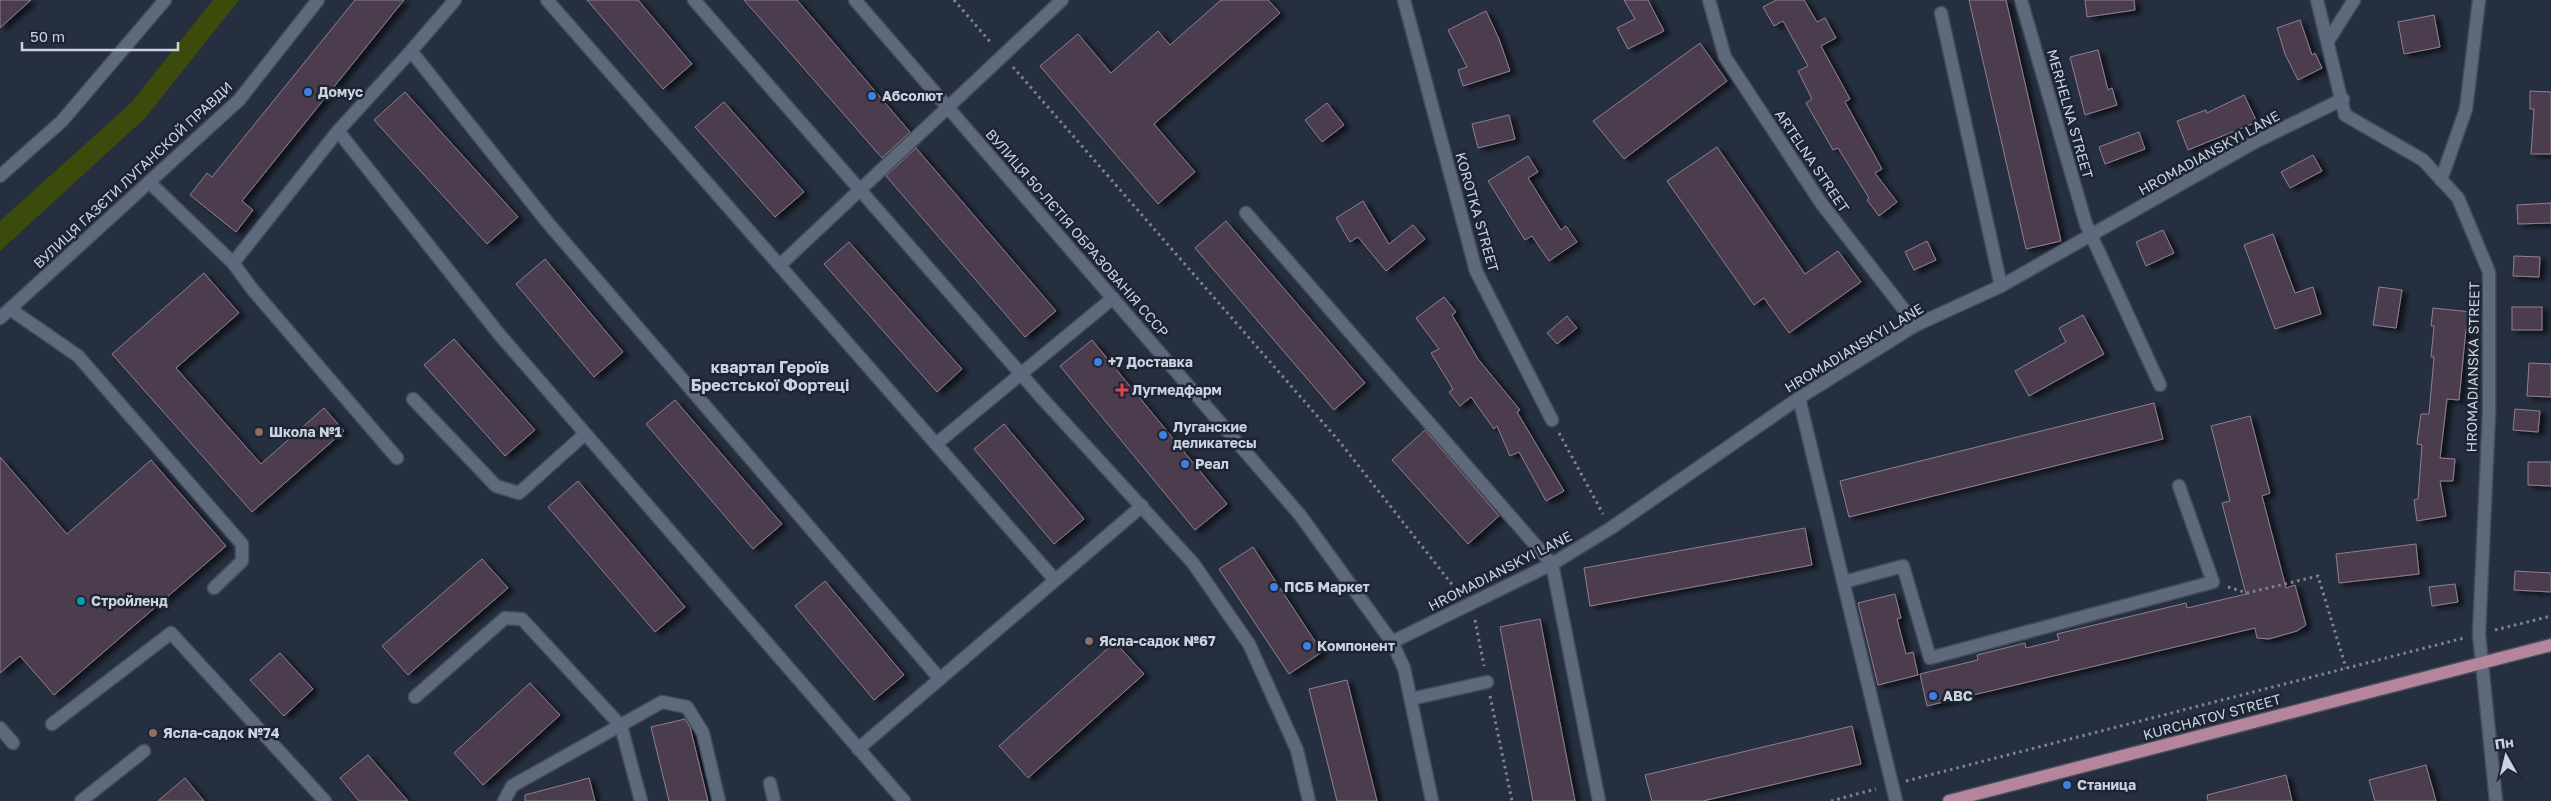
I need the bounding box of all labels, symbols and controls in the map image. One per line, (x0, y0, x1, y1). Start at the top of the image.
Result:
scale bar (22, 20, 179, 52)
text: 50 m (30, 27, 65, 45)
street label: MERHELNA STREET (2044, 47, 2097, 181)
street label: ВУЛИЦЯ ГАЗЄТИ ЛУГАНСКОЙ ПРАВДИ (30, 78, 236, 271)
place label: Домус (318, 83, 363, 100)
marker: Домус (302, 86, 314, 98)
place label: Абсолют (882, 87, 943, 104)
marker: Абсолют (866, 90, 878, 102)
street label: ARTELNA STREET (1772, 106, 1853, 216)
street label: HROMADIANSKYI LANE (2135, 107, 2282, 198)
street label: ВУЛИЦЯ 50-ЛЄТІЯ ОБРАЗОВАНІЯ СССР (982, 125, 1172, 340)
street label: KOROTKA STREET (1452, 150, 1503, 274)
street label: HROMADIANSKA STREET (2463, 281, 2482, 453)
street label: HROMADIANSKYI LANE (1781, 299, 1926, 396)
place label: +7 Доставка (1108, 353, 1193, 370)
marker: +7 Доставка (1092, 356, 1104, 368)
district label: квартал Героїв Брестської Фортеці (691, 357, 849, 395)
place label: Лугмедфарм (1132, 381, 1222, 398)
marker: Лугмедфарм (1116, 384, 1128, 396)
place label: Луганские деликатесы (1173, 418, 1257, 451)
place label: Школа №1 (269, 423, 342, 440)
marker: Школа №1 (253, 426, 265, 438)
marker: Луганские деликатесы (1157, 429, 1169, 441)
place label: Реал (1195, 455, 1229, 472)
marker: Реал (1179, 458, 1191, 470)
street label: HROMADIANSKYI LANE (1425, 527, 1574, 614)
place label: ПСБ Маркет (1284, 578, 1370, 595)
marker: ПСБ Маркет (1268, 581, 1280, 593)
place label: Стройленд (91, 592, 168, 609)
marker: Стройленд (75, 595, 87, 607)
place label: Ясла-садок №67 (1099, 632, 1216, 649)
marker: Ясла-садок №67 (1083, 635, 1095, 647)
place label: Компонент (1317, 637, 1395, 654)
marker: Компонент (1301, 640, 1313, 652)
place label: ABC (1943, 687, 1973, 704)
marker: ABC (1927, 690, 1939, 702)
street label: KURCHATOV STREET (2141, 690, 2283, 743)
place label: Ясла-садок №74 (163, 724, 280, 741)
marker: Ясла-садок №74 (147, 727, 159, 739)
north arrow (2481, 731, 2531, 781)
text: Пн (2494, 733, 2515, 752)
place label: Станица (2077, 776, 2136, 793)
marker: Станица (2061, 779, 2073, 791)

